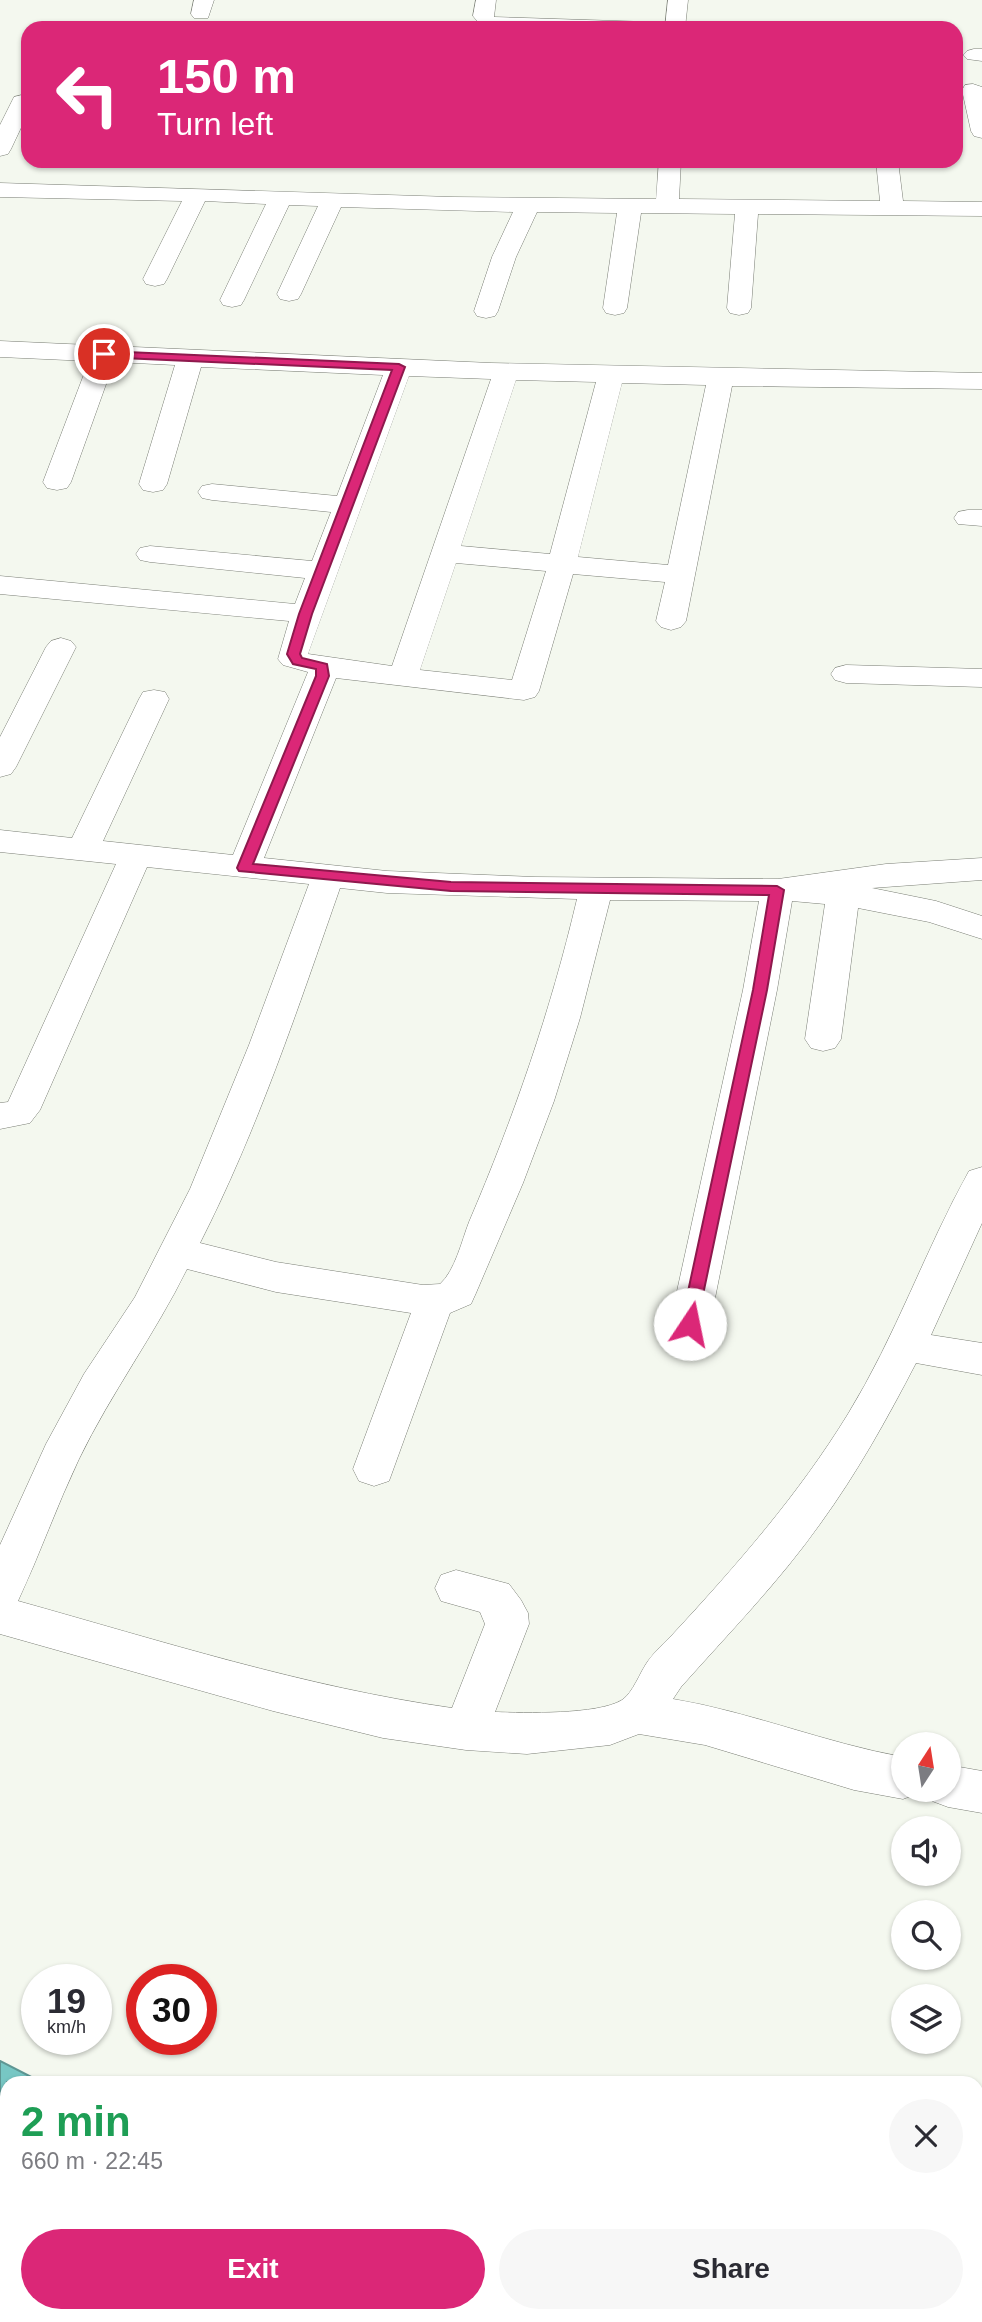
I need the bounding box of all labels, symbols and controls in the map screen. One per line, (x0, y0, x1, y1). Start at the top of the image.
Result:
icon: left (42, 49, 133, 140)
text: 150 m (157, 49, 296, 103)
text: Turn left (157, 106, 273, 142)
pin (74, 324, 134, 384)
icon: arrive (85, 335, 123, 373)
position arrow (653, 1287, 727, 1361)
north arrow (891, 1732, 961, 1802)
map controls (891, 1732, 961, 2054)
button: sound (891, 1816, 961, 1886)
button: search (891, 1900, 961, 1970)
speed limit sign: 30 (126, 1964, 217, 2055)
text: 19 (47, 1981, 86, 2020)
button: layers (891, 1984, 961, 2054)
text: km/h (47, 2017, 86, 2037)
text: 2 min (21, 2098, 131, 2145)
button: close (889, 2099, 963, 2173)
text: 660 m · 22:45 (21, 2148, 163, 2174)
button: Exit (21, 2229, 485, 2309)
button: Share (499, 2229, 963, 2309)

